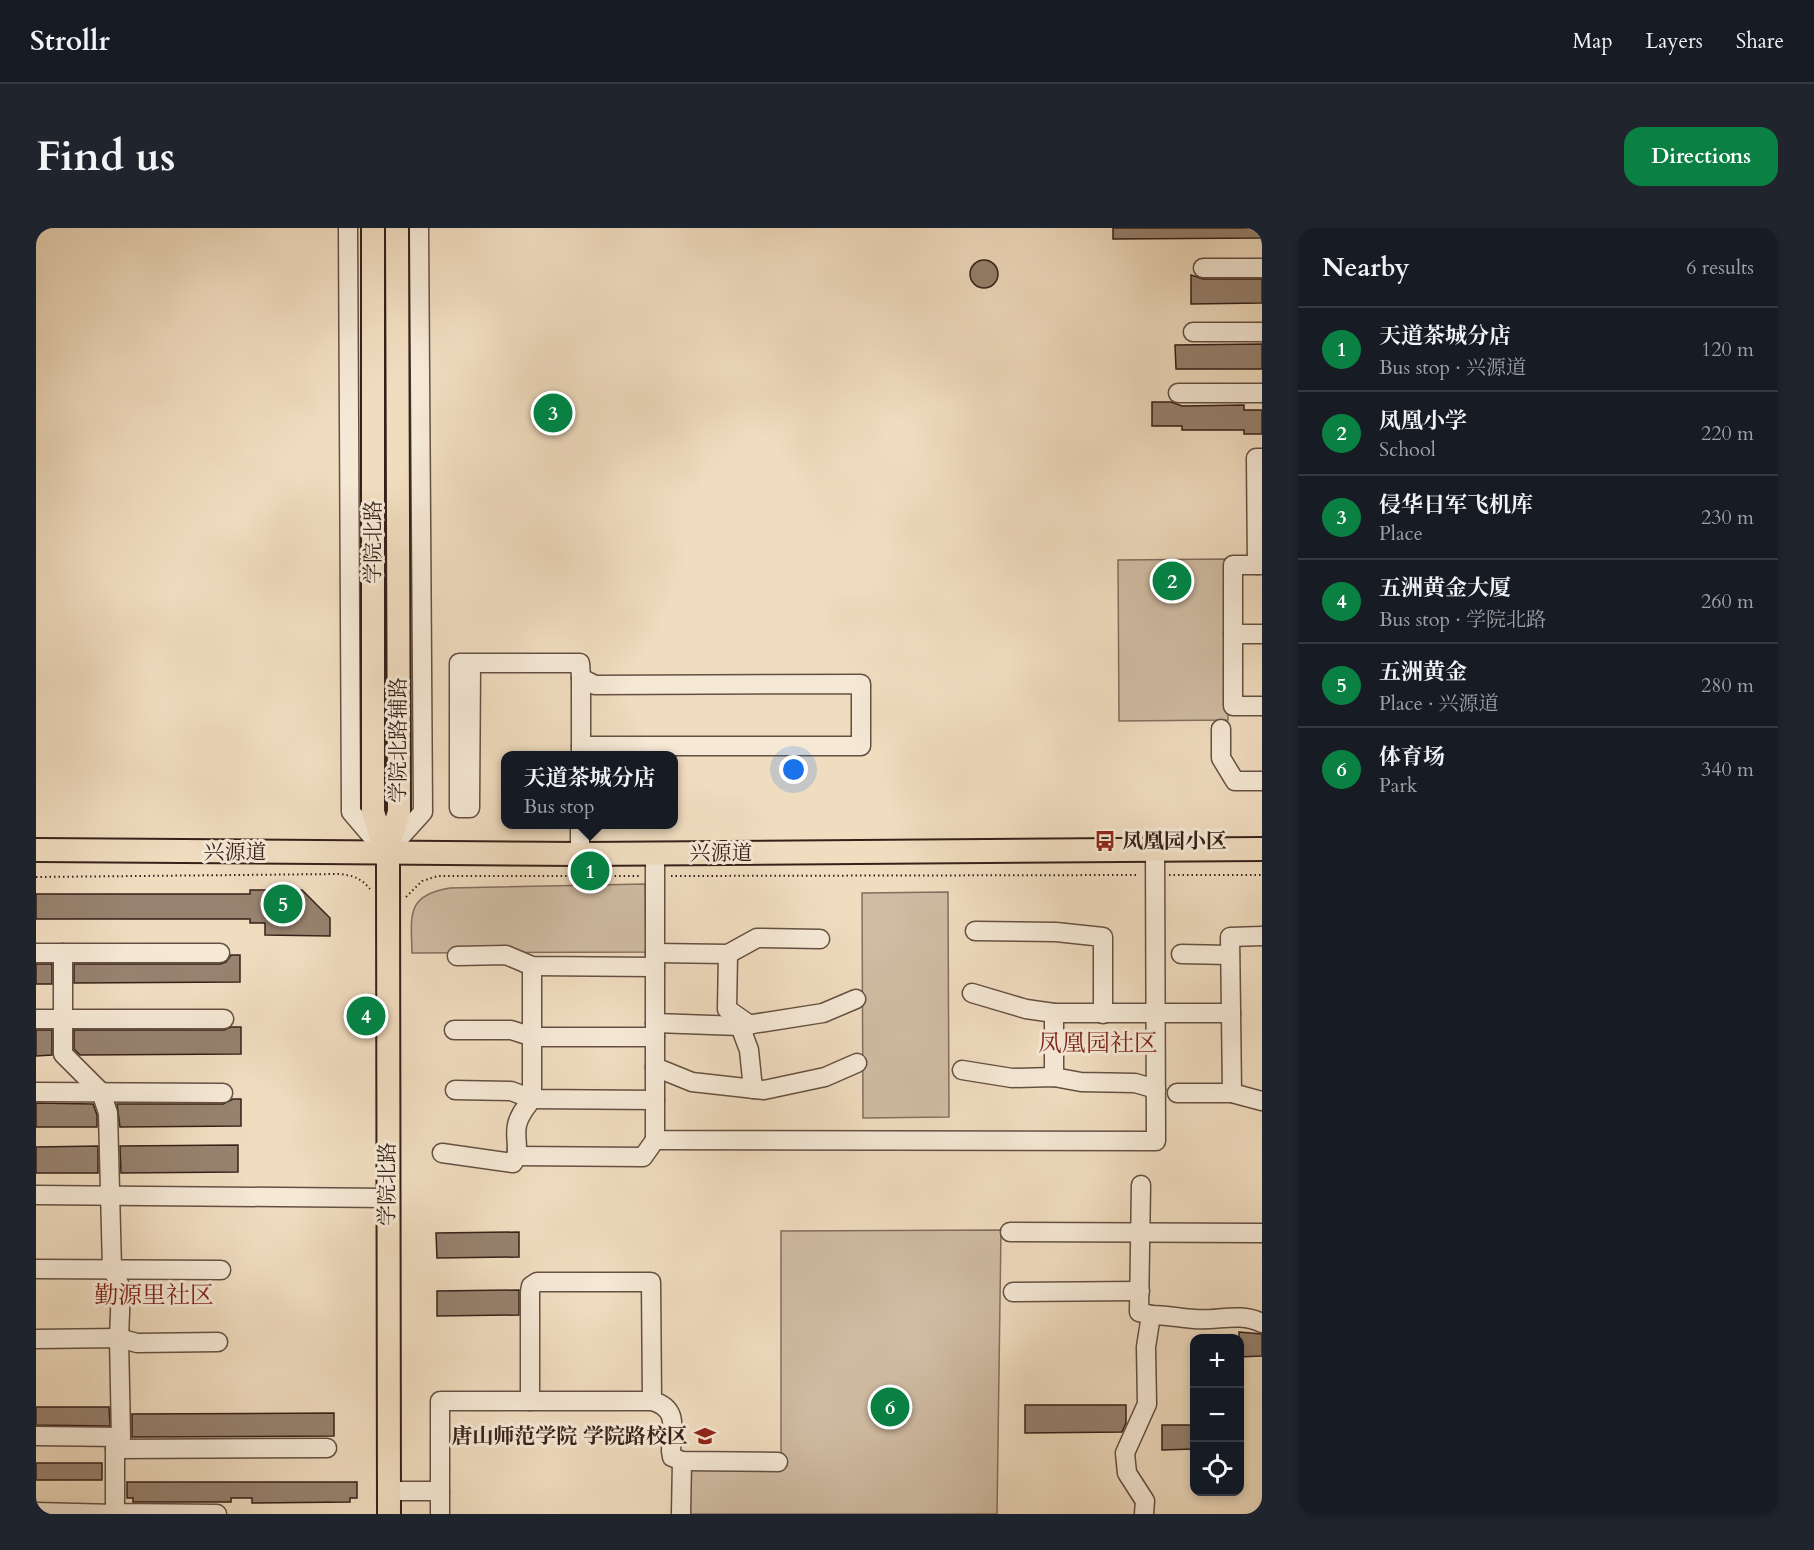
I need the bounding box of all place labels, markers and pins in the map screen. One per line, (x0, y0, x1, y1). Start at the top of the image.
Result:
pin: 3 (534, 390, 572, 435)
pin: 2 (1152, 558, 1192, 604)
place label: 凤凰园小区 (1122, 827, 1227, 856)
bus stop icon: 凤凰园小区 (1093, 829, 1117, 853)
pin: 1 (570, 848, 610, 894)
pin: 5 (264, 882, 302, 926)
pin: 4 (346, 994, 386, 1038)
pin: 6 (870, 1384, 910, 1430)
place label: 唐山师范学院 学院路校区 (451, 1422, 688, 1451)
school or university icon: 唐山师范学院 学院路校区 (693, 1424, 717, 1448)

